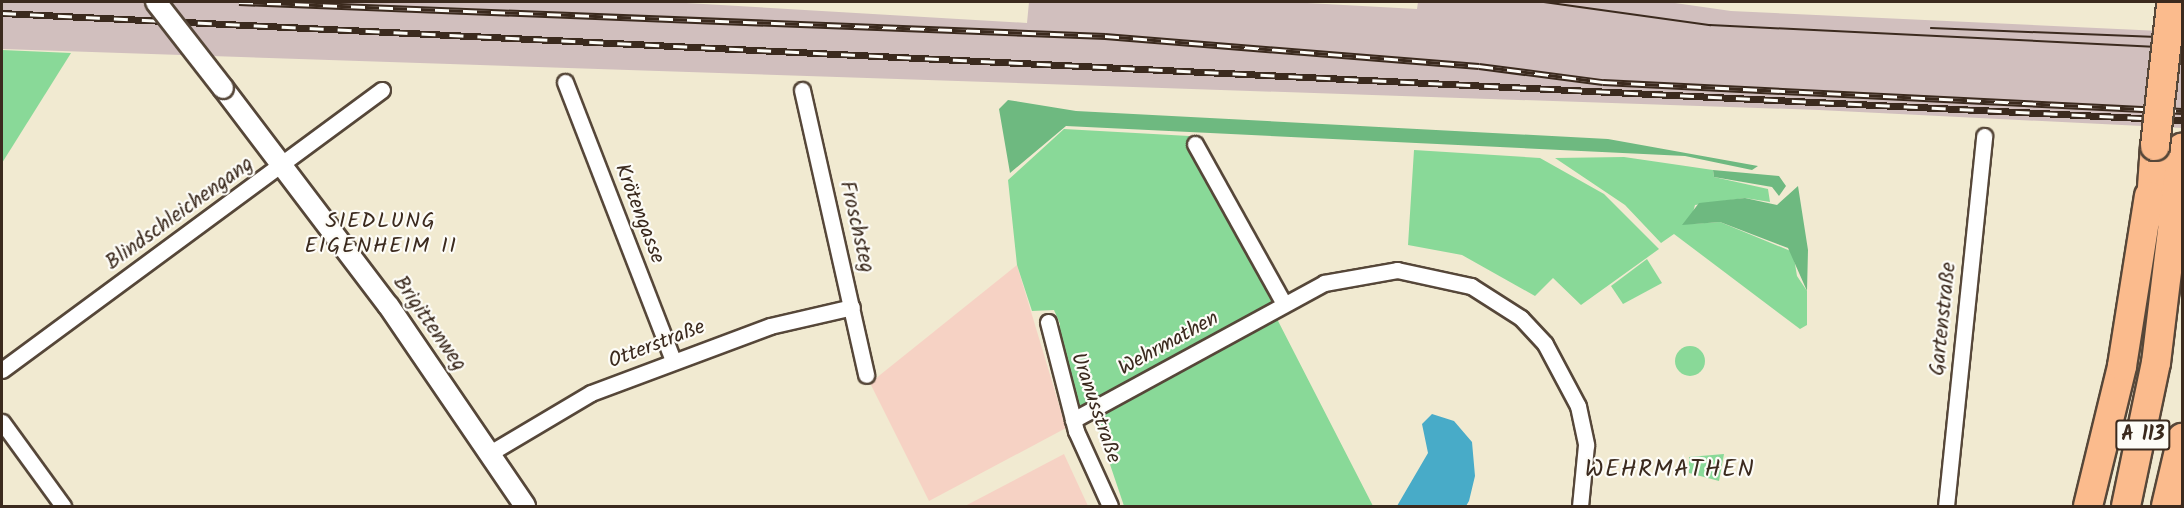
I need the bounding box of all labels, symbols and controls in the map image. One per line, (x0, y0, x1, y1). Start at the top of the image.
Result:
street label: Blindschleichengang (101, 152, 259, 276)
street label: Krötengasse (608, 161, 670, 267)
street label: Froschsteg (833, 179, 879, 275)
district label: SIEDLUNG EIGENHEIM II (304, 208, 458, 260)
street label: Gartenstraße (1926, 261, 1962, 377)
street label: Brigittenweg (387, 271, 471, 377)
street label: Wehrmathen (1114, 306, 1224, 382)
street label: Otterstraße (605, 315, 709, 375)
street label: Uranusstraße (1064, 349, 1126, 467)
road number: A 113 (2114, 418, 2172, 452)
district label: WEHRMATHEN (1585, 456, 1755, 484)

